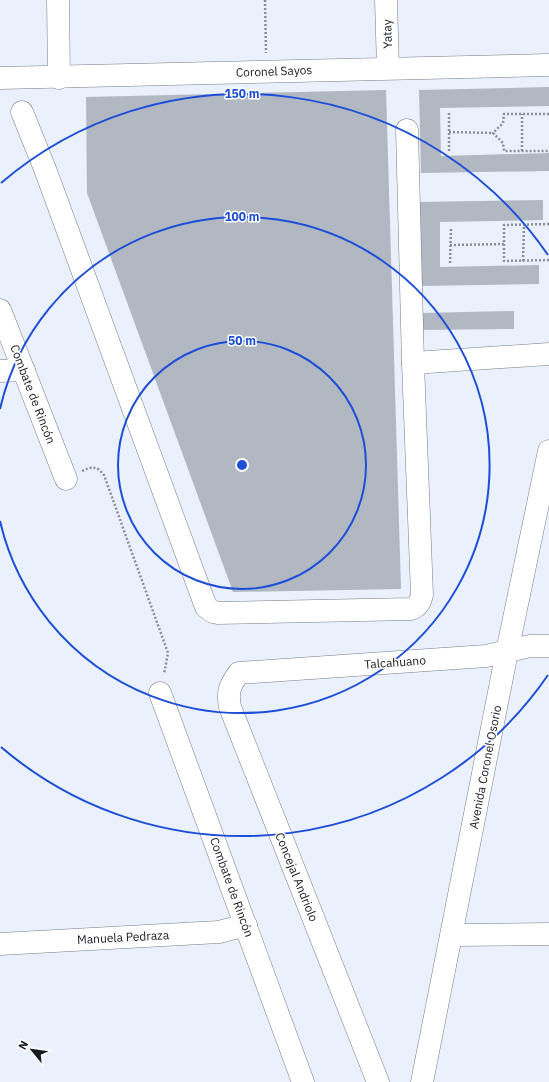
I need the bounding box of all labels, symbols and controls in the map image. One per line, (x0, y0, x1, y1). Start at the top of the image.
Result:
street label: Yatay (379, 19, 395, 49)
street label: Coronel Sayos (235, 62, 313, 80)
text: 150 m (224, 86, 260, 101)
text: 100 m (224, 209, 260, 224)
text: 50 m (228, 333, 256, 348)
street label: Combate de Rincón (7, 342, 59, 446)
centre of rings (235, 458, 249, 472)
street label: Talcahuano (364, 652, 427, 672)
street label: Avenida Coronel Osorio (466, 704, 504, 830)
street label: Concejal Andriolo (272, 830, 322, 924)
street label: Combate de Rincón (207, 835, 257, 939)
street label: Manuela Pedraza (77, 927, 170, 947)
north arrow (12, 1030, 52, 1070)
text: N (15, 1038, 31, 1052)

